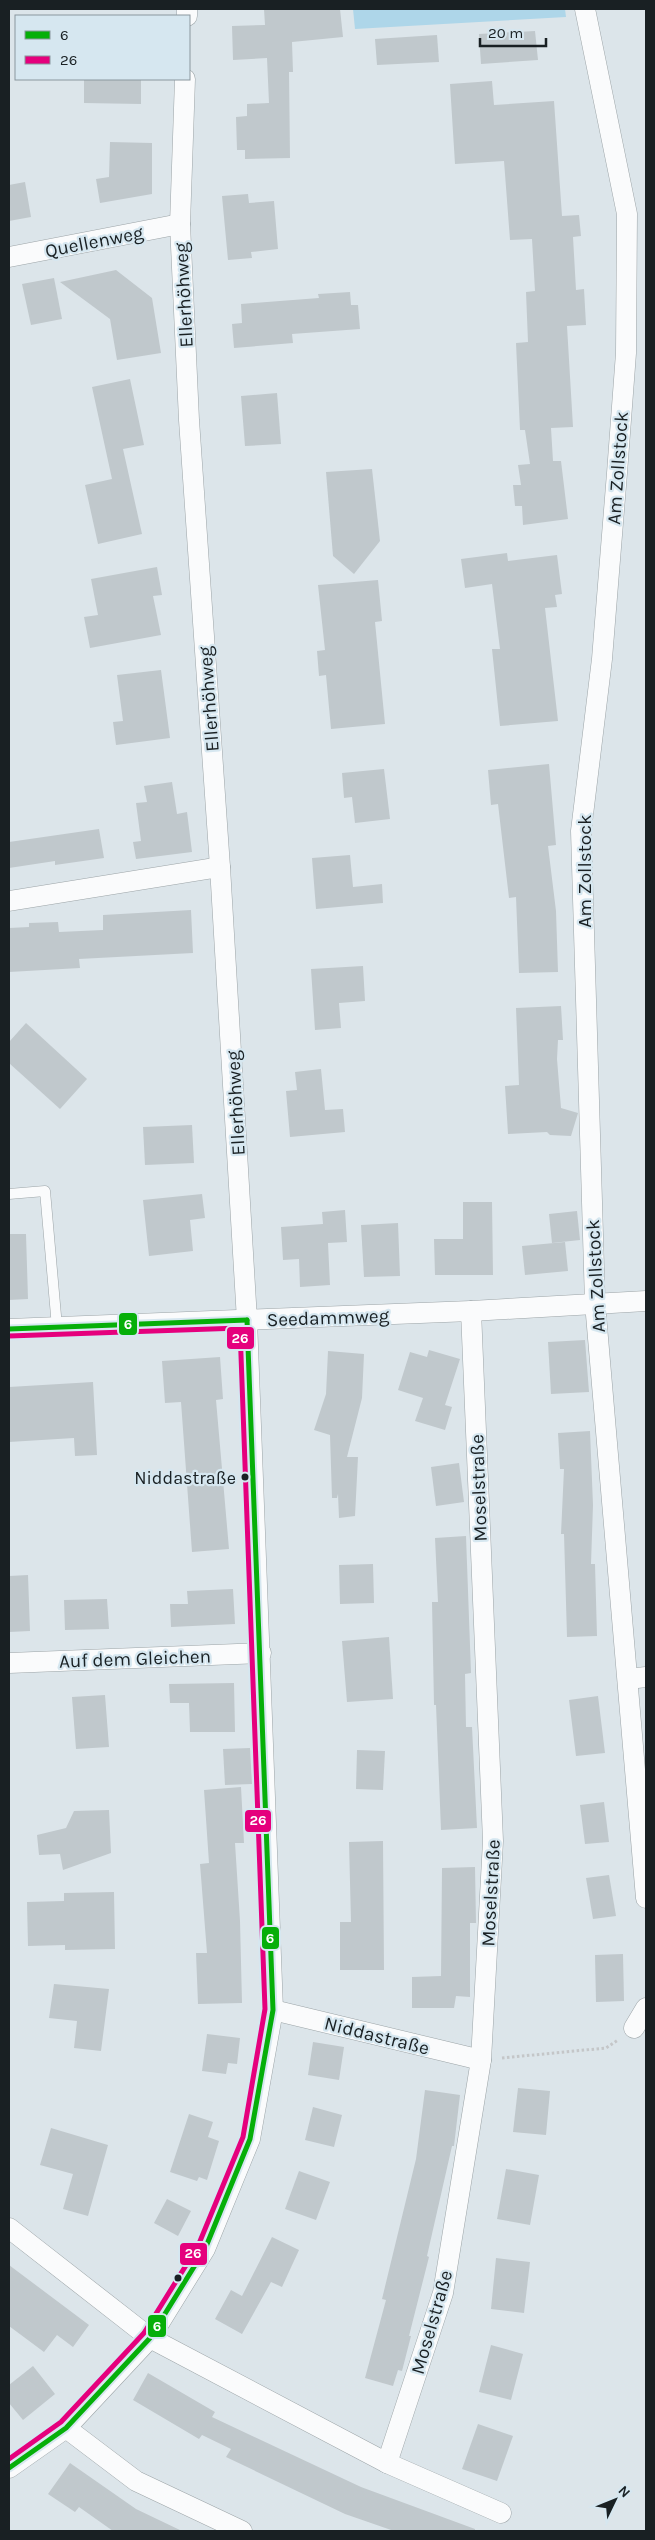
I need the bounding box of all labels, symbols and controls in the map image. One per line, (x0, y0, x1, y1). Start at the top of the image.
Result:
legend (15, 15, 190, 80)
scale bar (480, 15, 546, 47)
text: 20 m (488, 24, 523, 42)
text: 6 (60, 26, 69, 44)
text: 26 (60, 51, 77, 69)
street label: Quellenweg (43, 222, 146, 262)
street label: Ellerhöhweg (170, 241, 198, 348)
street label: Am Zollstock (603, 410, 633, 525)
street label: Ellerhöhweg (194, 645, 224, 752)
street label: Am Zollstock (574, 814, 596, 928)
street label: Ellerhöhweg (222, 1049, 250, 1156)
street label: Am Zollstock (582, 1218, 610, 1333)
street label: Seedammweg (266, 1305, 390, 1331)
line badge: 6 (118, 1312, 138, 1336)
text: 6 (124, 1316, 132, 1333)
line badge: 26 (226, 1326, 255, 1350)
text: 26 (232, 1330, 248, 1347)
street label: Moselstraße (466, 1434, 492, 1542)
place label: Niddastraße (134, 1467, 236, 1489)
marker: Niddastraße (240, 1472, 250, 1482)
street label: Auf dem Gleichen (59, 1645, 211, 1673)
line badge: 26 (244, 1809, 272, 1833)
text: 26 (250, 1812, 266, 1829)
street label: Moselstraße (477, 1839, 505, 1947)
line badge: 6 (261, 1926, 280, 1950)
text: 6 (266, 1930, 274, 1947)
street label: Niddastraße (322, 2012, 432, 2060)
line badge: 26 (179, 2242, 208, 2266)
text: 26 (185, 2245, 201, 2262)
street label: Moselstraße (407, 2268, 457, 2377)
unlabelled marker (173, 2273, 183, 2283)
line badge: 6 (147, 2314, 167, 2338)
text: 6 (153, 2318, 161, 2335)
north arrow (590, 2475, 640, 2525)
text: N (614, 2482, 634, 2501)

